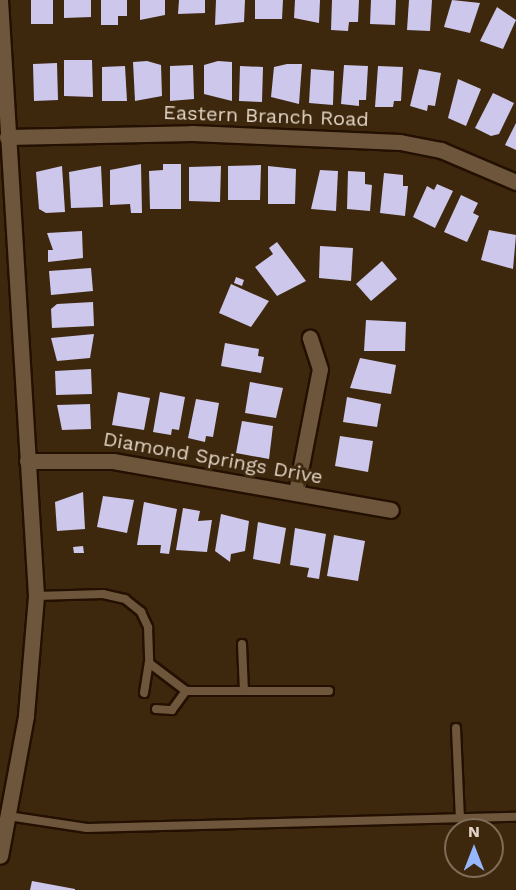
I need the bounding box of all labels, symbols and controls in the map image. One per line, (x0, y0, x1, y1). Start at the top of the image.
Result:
street label: Eastern Branch Road (163, 100, 369, 132)
street label: Diamond Springs Drive (101, 427, 325, 489)
north arrow (444, 818, 504, 878)
text: N (468, 822, 480, 841)

